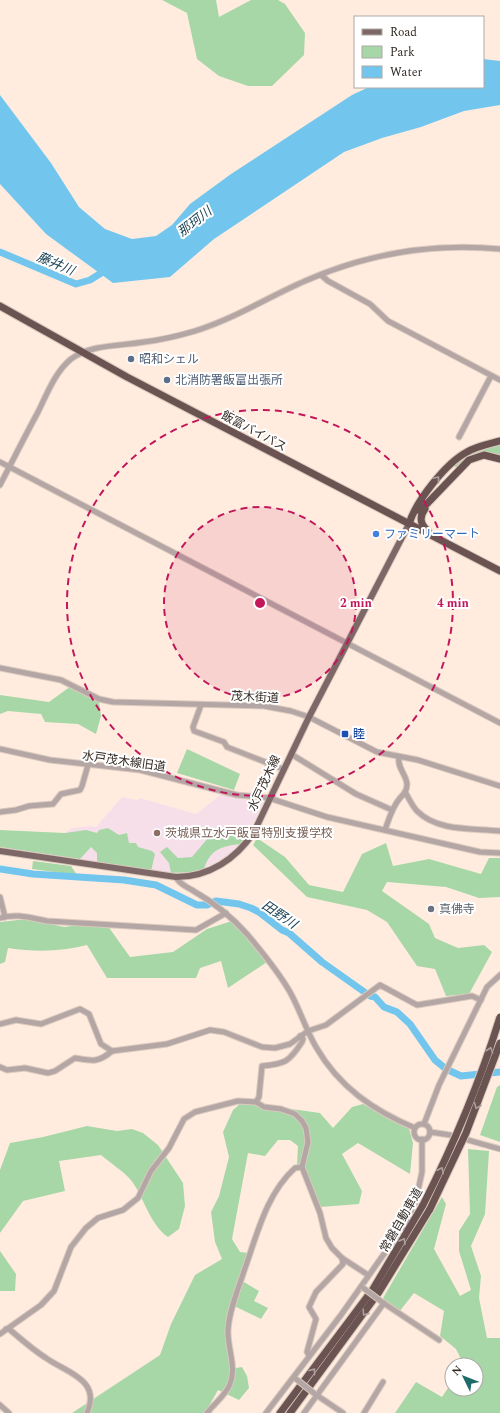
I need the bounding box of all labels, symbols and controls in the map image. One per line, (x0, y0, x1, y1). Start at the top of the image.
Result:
legend (354, 16, 484, 88)
text: Road (390, 23, 417, 42)
text: Park (390, 43, 415, 62)
text: Water (390, 63, 422, 82)
water label: 那珂川 (173, 201, 218, 242)
water label: 藤井川 (34, 247, 79, 282)
place label: 昭和シェル (139, 350, 199, 369)
marker: 昭和シェル (126, 354, 136, 364)
place label: 北消防署飯富出張所 (175, 371, 283, 390)
marker: 北消防署飯富出張所 (162, 375, 172, 385)
street label: 飯富バイパス (218, 406, 290, 457)
one-way arrow (432, 476, 439, 483)
place label: ファミリーマート (384, 525, 480, 544)
marker: ファミリーマート (371, 529, 381, 539)
text: 2 min (340, 594, 373, 613)
text: 4 min (437, 594, 470, 613)
centre of rings (253, 596, 267, 610)
street label: 茂木街道 (231, 687, 279, 708)
place label: 睦 (353, 725, 365, 744)
marker: 睦 (340, 729, 350, 739)
street label: 水戸茂木線旧道 (81, 746, 167, 777)
street label: 水戸茂木線 (243, 752, 286, 814)
place label: 茨城県立水戸飯富特別支援学校 (165, 824, 333, 843)
marker: 茨城県立水戸飯富特別支援学校 (152, 828, 162, 838)
water label: 田野川 (258, 896, 303, 935)
place label: 真佛寺 (439, 900, 475, 919)
marker: 真佛寺 (426, 904, 436, 914)
one-way arrow (485, 1046, 493, 1053)
one-way arrow (474, 1102, 482, 1110)
one-way arrow (436, 1167, 444, 1174)
street label: 常磐自動車道 (375, 1184, 428, 1256)
one-way arrow (398, 1238, 405, 1245)
one-way arrow (362, 1309, 370, 1316)
north arrow (444, 1357, 484, 1397)
text: N (448, 1361, 466, 1380)
one-way arrow (308, 1368, 316, 1375)

